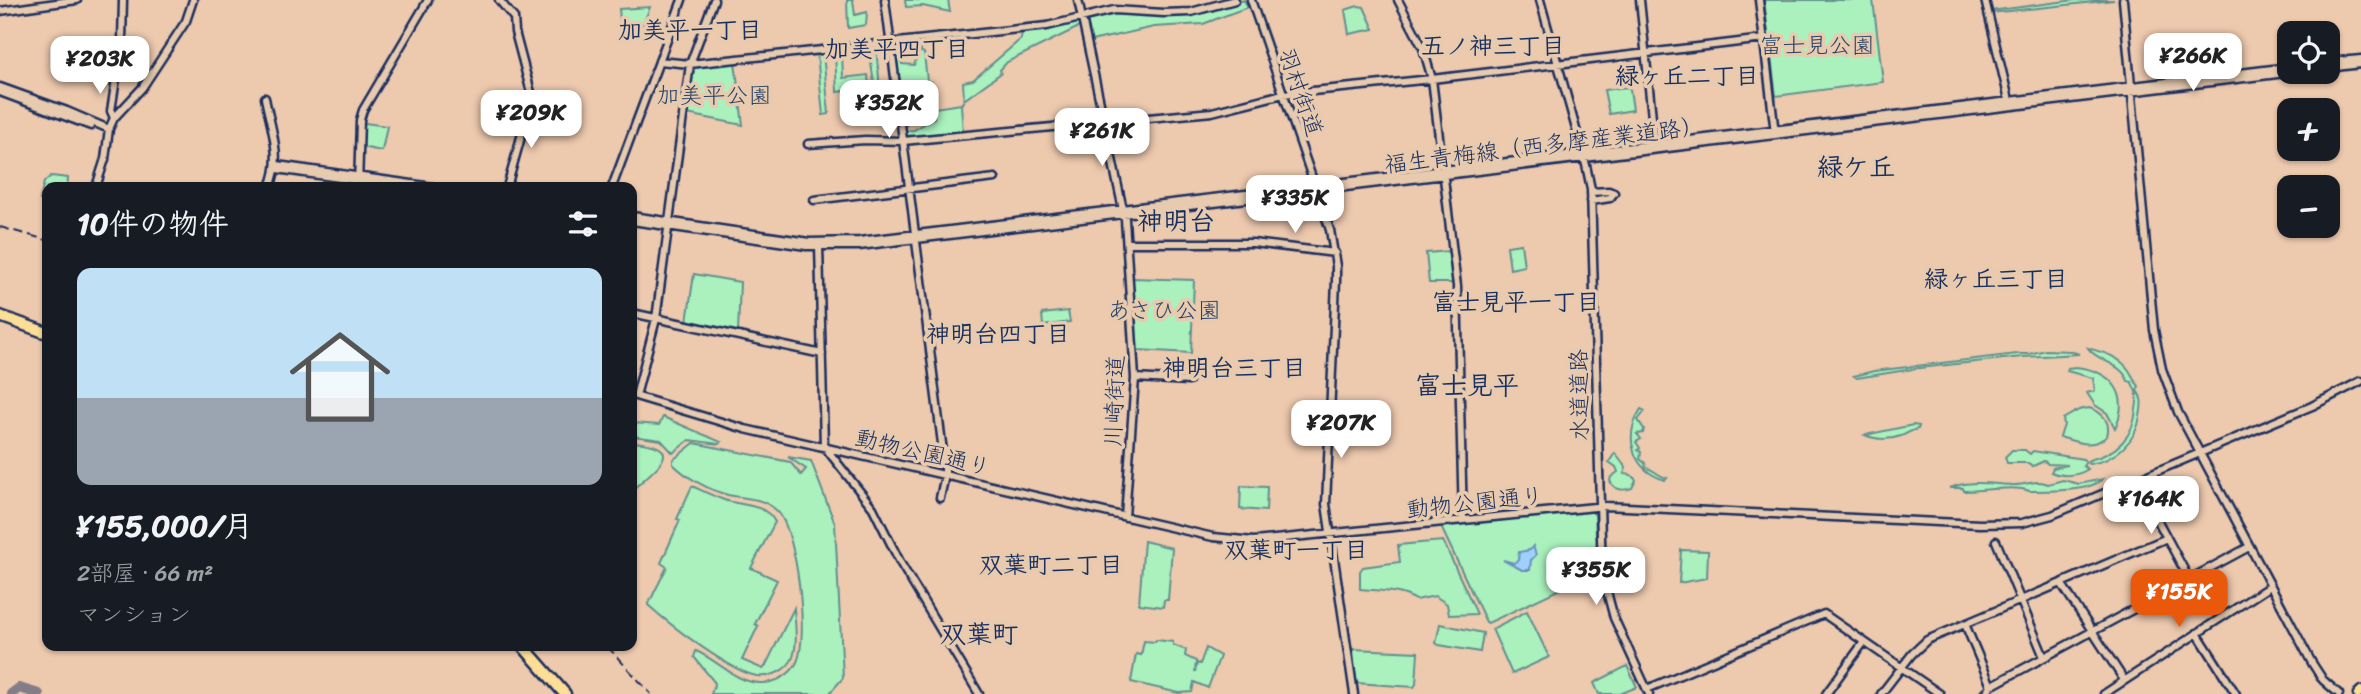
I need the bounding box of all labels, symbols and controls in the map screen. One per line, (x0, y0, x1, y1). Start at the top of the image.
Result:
district label: 加美平一丁目 (618, 9, 762, 51)
map controls (2277, 21, 2340, 238)
button: locate (2277, 21, 2340, 84)
district label: 五ノ神三丁目 (1421, 25, 1565, 67)
park label: 富士見公園 (1760, 25, 1875, 66)
district label: 加美平四丁目 (825, 28, 969, 70)
pin: ¥266K (2144, 34, 2242, 93)
text: ¥266K (2160, 35, 2226, 76)
pin: ¥203K (51, 36, 149, 96)
text: ¥203K (66, 38, 134, 79)
street label: 羽村街道 (1266, 42, 1335, 142)
district label: 緑ヶ丘二丁目 (1615, 55, 1759, 97)
park label: 加美平公園 (657, 75, 772, 116)
pin: ¥352K (840, 80, 938, 140)
text: ¥352K (856, 82, 922, 123)
pin: ¥209K (482, 90, 580, 150)
text: ¥209K (497, 92, 565, 133)
button: + (2277, 98, 2340, 161)
street label: 福生青梅線（西多摩産業道路） (1382, 106, 1706, 185)
pin: ¥261K (1053, 108, 1151, 168)
text: ¥261K (1071, 110, 1133, 151)
district label: 緑ケ丘 (1817, 144, 1895, 190)
button: − (2277, 175, 2340, 238)
pin: ¥335K (1246, 176, 1344, 235)
text: ¥335K (1262, 177, 1328, 218)
text: 10件の物件 (77, 197, 229, 251)
district label: 神明台 (1137, 198, 1215, 244)
icon: filters (564, 205, 602, 243)
district label: 緑ヶ丘三丁目 (1924, 258, 2068, 300)
district label: 富士見平一丁目 (1432, 281, 1600, 323)
park label: あさひ公園 (1107, 290, 1221, 331)
district label: 神明台四丁目 (926, 313, 1070, 355)
icon: home (277, 314, 403, 440)
district label: 神明台三丁目 (1162, 347, 1306, 389)
street label: 水道道路 (1558, 349, 1601, 441)
street label: 川崎街道 (1092, 354, 1137, 448)
district label: 富士見平 (1415, 362, 1519, 408)
pin: ¥207K (1292, 400, 1390, 460)
text: ¥207K (1307, 402, 1375, 443)
street label: 動物公園通り (851, 417, 995, 488)
street label: 動物公園通り (1404, 475, 1546, 530)
pin: ¥164K (2102, 476, 2200, 536)
text: ¥164K (2119, 478, 2183, 519)
text: ¥155,000/月 (77, 499, 253, 553)
district label: 双葉町一丁目 (1224, 529, 1368, 571)
district label: 双葉町二丁目 (979, 544, 1123, 586)
pin: ¥355K (1547, 548, 1645, 607)
text: ¥355K (1562, 549, 1630, 590)
text: 2部屋 · 66 m² (77, 553, 213, 594)
pin: ¥155K (2130, 570, 2228, 629)
text: ¥155K (2147, 571, 2211, 612)
text: マンション (77, 594, 191, 635)
district label: 双葉町 (940, 611, 1018, 657)

